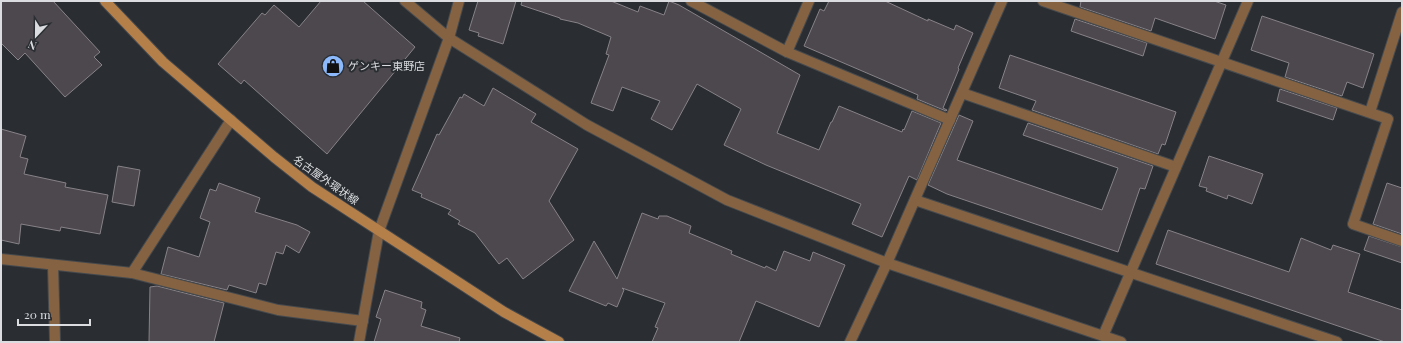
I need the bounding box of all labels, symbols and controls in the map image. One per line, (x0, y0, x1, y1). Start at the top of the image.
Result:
north arrow (16, 16, 56, 56)
text: N (26, 37, 39, 54)
shop icon: ゲンキー東野店 (320, 53, 346, 79)
place label: ゲンキー東野店 (348, 58, 425, 73)
street label: 名古屋外環状線 (290, 151, 362, 208)
scale bar (18, 301, 90, 327)
text: 20 m (24, 306, 51, 322)

